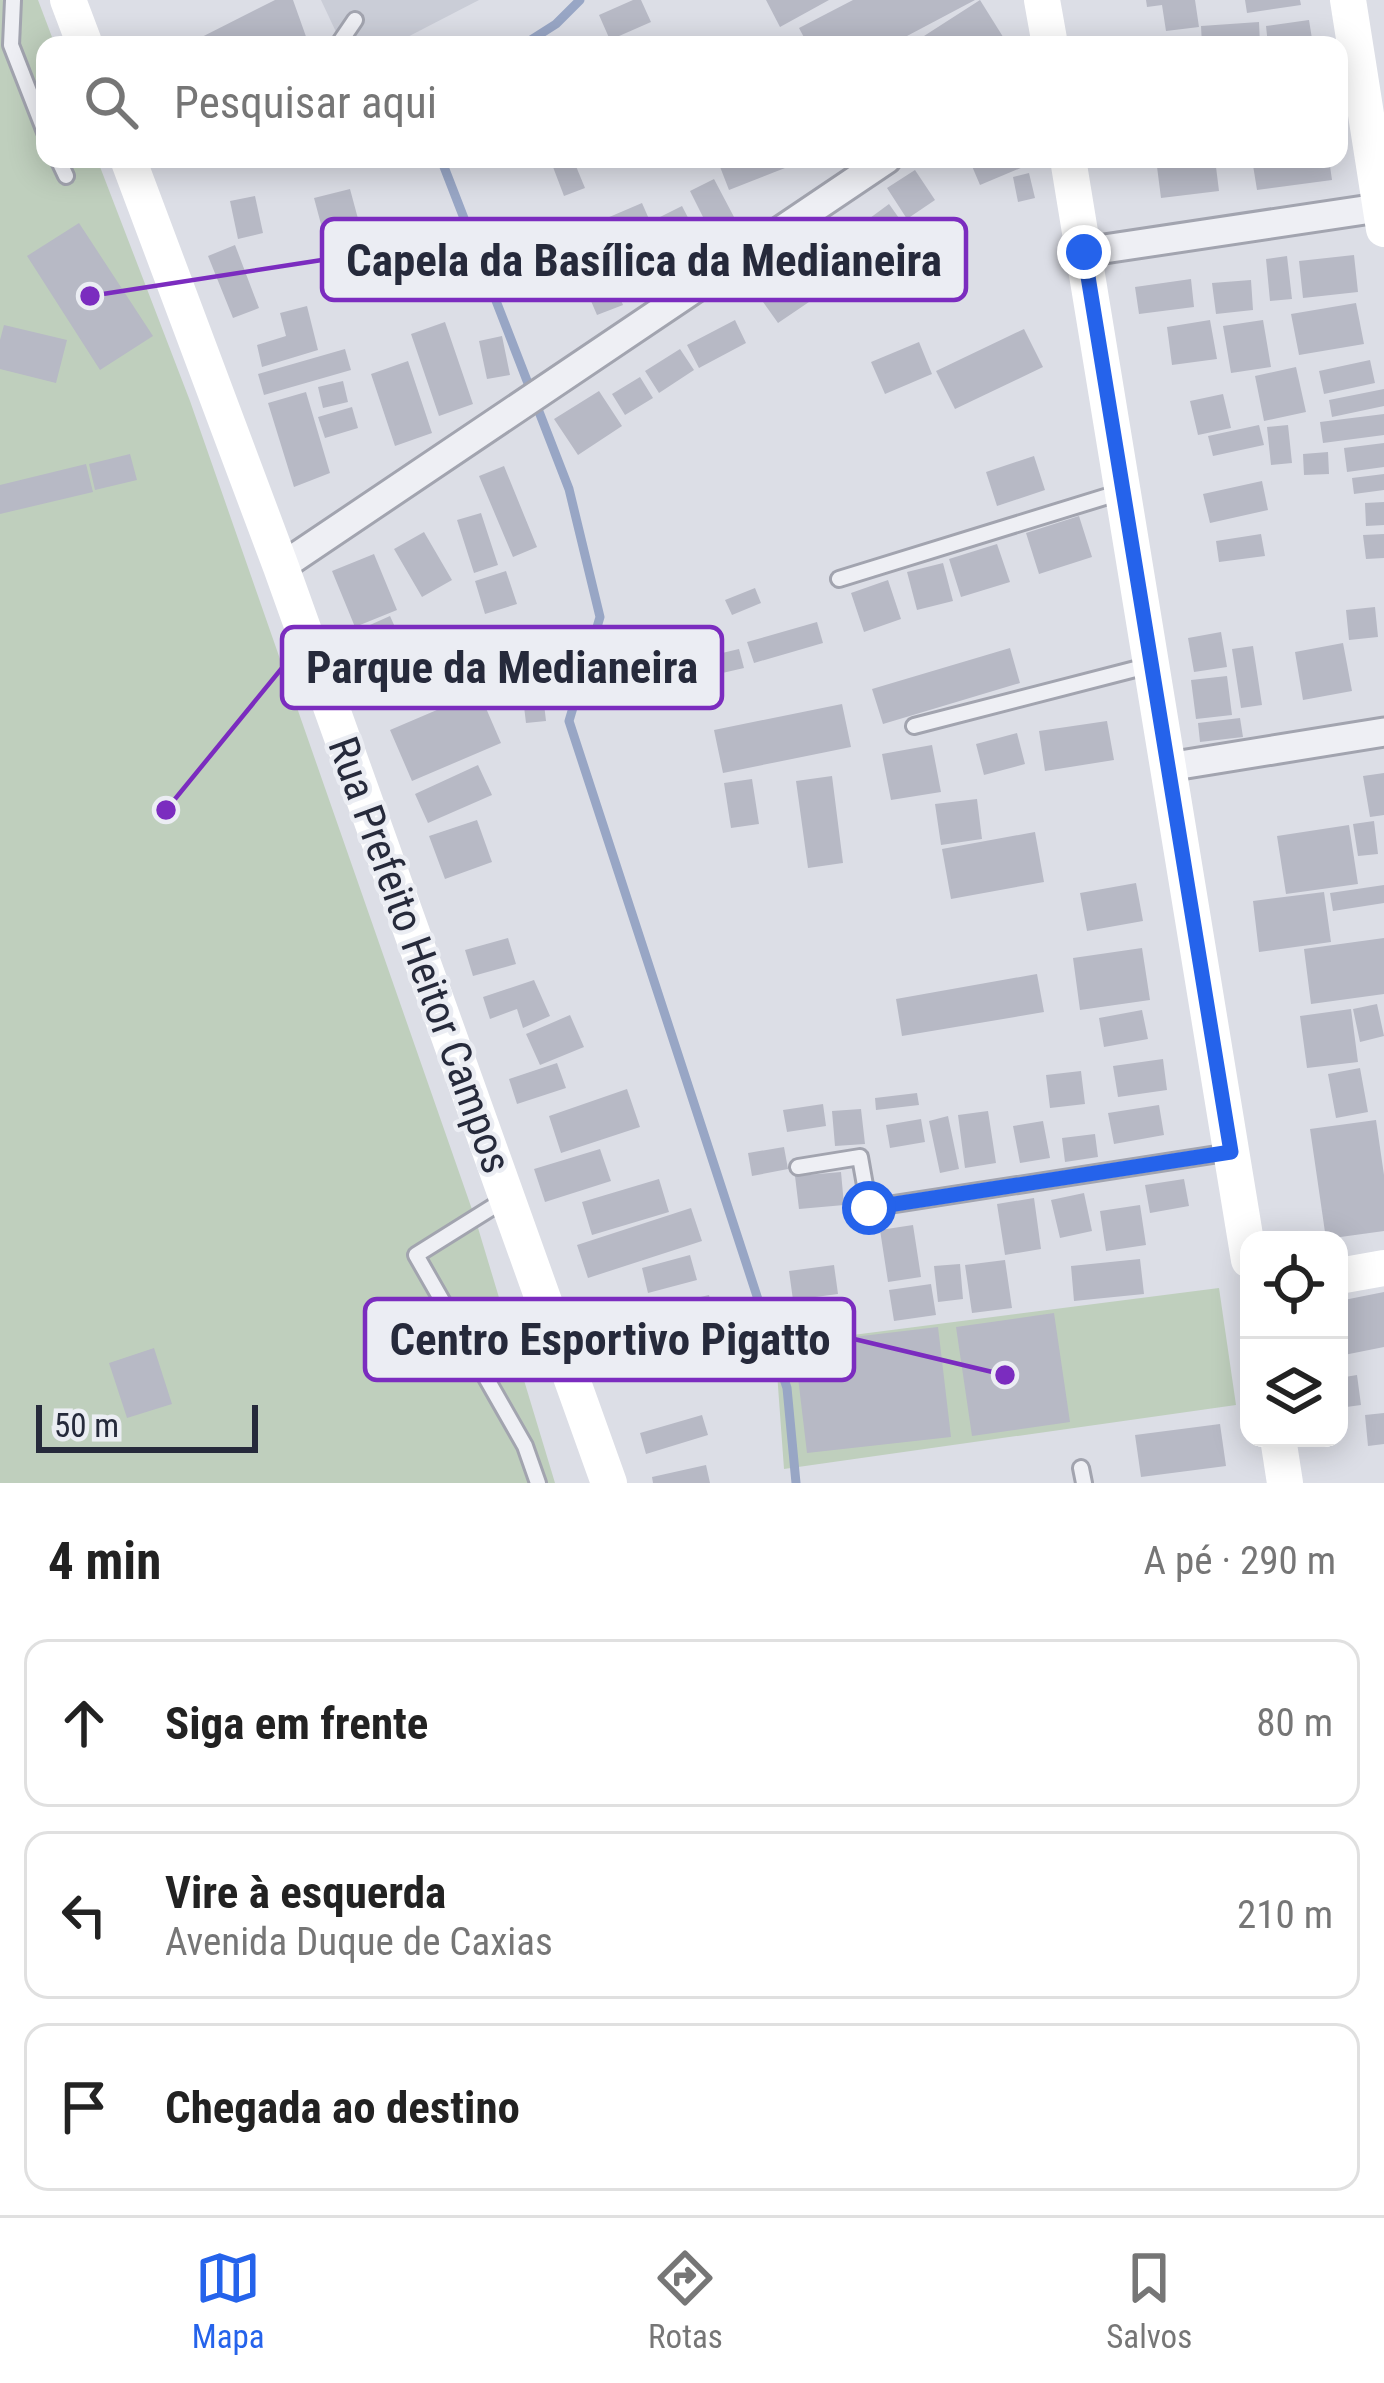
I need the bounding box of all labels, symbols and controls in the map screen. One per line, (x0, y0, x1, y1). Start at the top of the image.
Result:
search box (36, 36, 1348, 168)
icon: search (78, 69, 144, 135)
text: Pesquisar aqui (174, 76, 437, 129)
callout: Capela da Basílica da Medianeira (322, 219, 966, 300)
route end (1057, 225, 1111, 279)
text: Capela da Basílica da Medianeira (346, 234, 942, 287)
callout: Parque da Medianeira (282, 627, 722, 708)
text: Parque da Medianeira (306, 641, 698, 694)
street label: Rua Prefeito Heitor Campos (318, 730, 522, 1180)
route start (842, 1181, 896, 1235)
map controls (1240, 1231, 1348, 1447)
button: locate (1240, 1231, 1348, 1339)
callout: Centro Esportivo Pigatto (365, 1299, 854, 1380)
text: Centro Esportivo Pigatto (389, 1313, 831, 1366)
button: layers (1240, 1339, 1348, 1447)
scale bar (36, 1399, 258, 1452)
text: 50 m (54, 1406, 119, 1445)
text: 4 min (48, 1532, 161, 1591)
text: A pé · 290 m (1144, 1538, 1336, 1584)
icon: ahead (51, 1690, 117, 1756)
text: Siga em frente (165, 1697, 428, 1750)
text: 80 m (1256, 1700, 1333, 1746)
text: Vire à esquerda (165, 1866, 446, 1919)
icon: left (51, 1882, 117, 1948)
text: 210 m (1237, 1892, 1333, 1938)
text: Avenida Duque de Caxias (165, 1919, 553, 1965)
icon: arrive (51, 2074, 117, 2140)
text: Chegada ao destino (165, 2081, 520, 2134)
tab: Mapa (192, 2245, 265, 2356)
tab: Rotas (648, 2245, 723, 2356)
tab: Salvos (1106, 2245, 1192, 2356)

